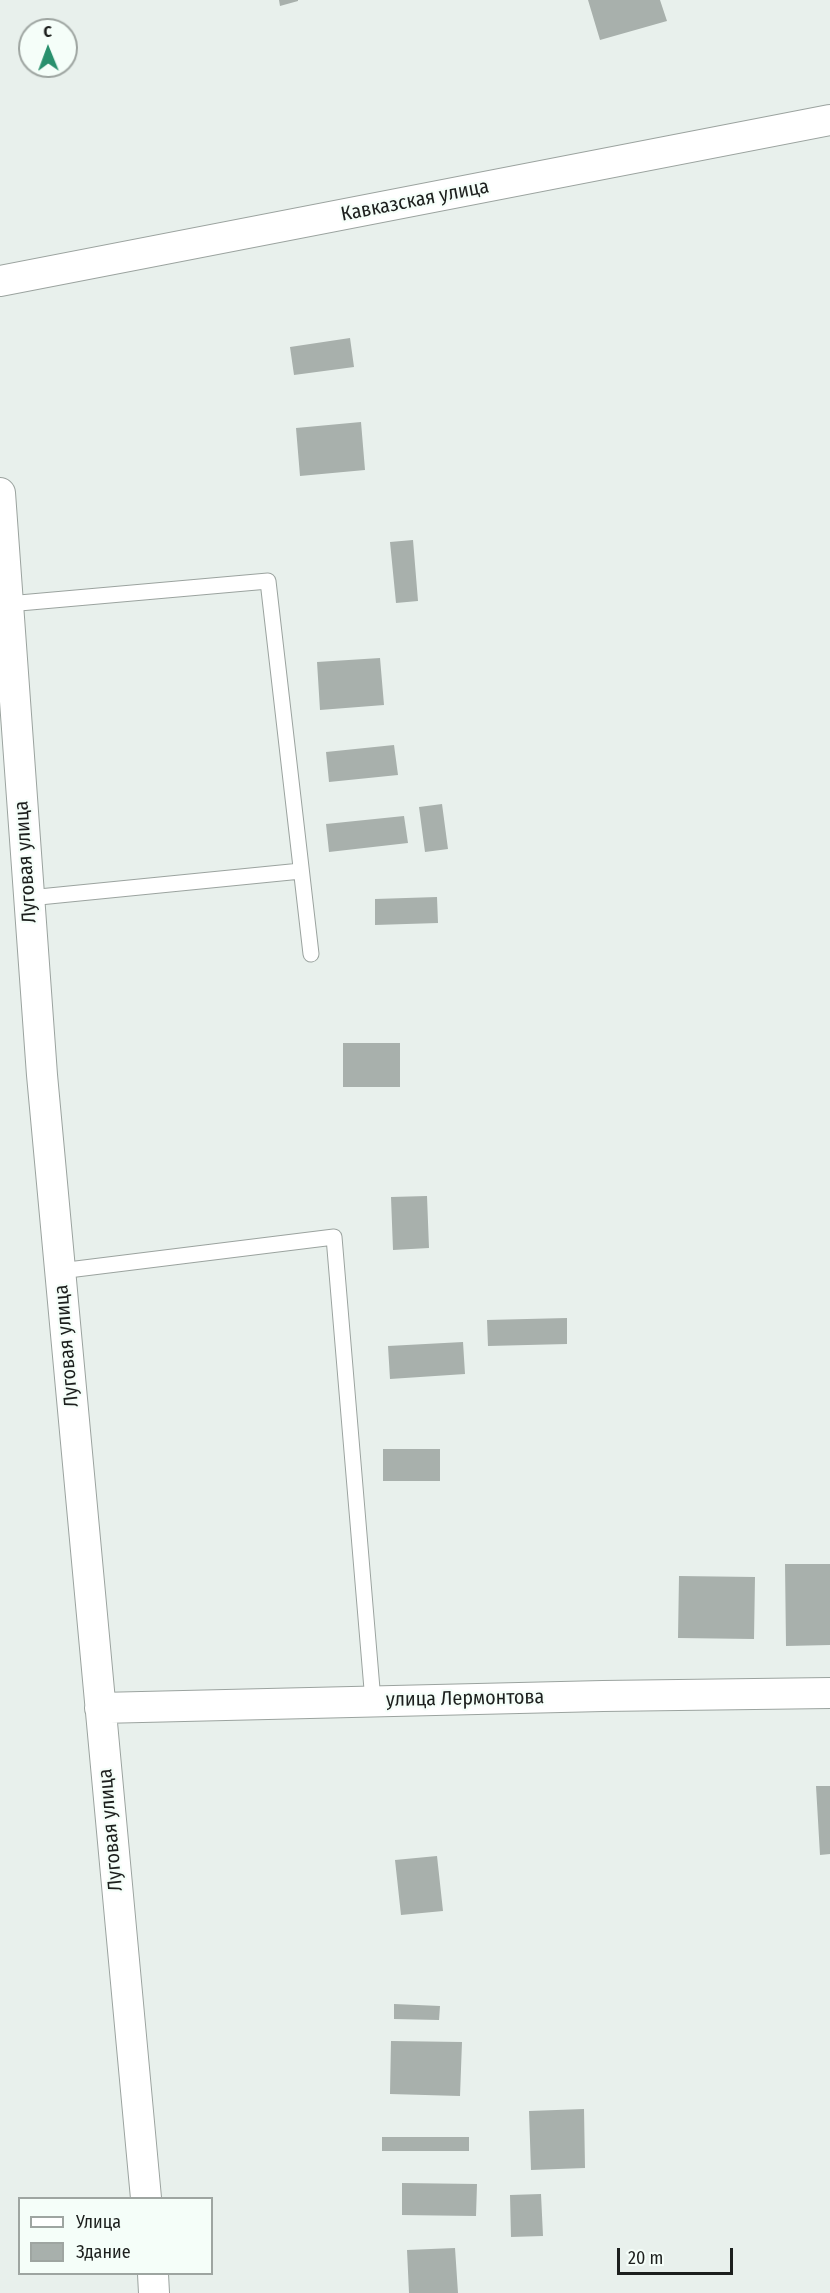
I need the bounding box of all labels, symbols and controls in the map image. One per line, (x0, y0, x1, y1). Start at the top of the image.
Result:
north arrow (18, 18, 78, 78)
text: С (43, 22, 52, 41)
street label: Кавказская улица (339, 175, 491, 227)
street label: Луговая улица (10, 800, 42, 924)
street label: Луговая улица (50, 1284, 84, 1408)
street label: улица Лермонтова (386, 1686, 544, 1712)
street label: Луговая улица (94, 1768, 128, 1892)
legend (18, 2197, 213, 2275)
text: Улица (76, 2211, 121, 2233)
scale bar (620, 2236, 736, 2274)
text: Здание (76, 2241, 131, 2263)
text: 20 m (628, 2247, 663, 2269)

